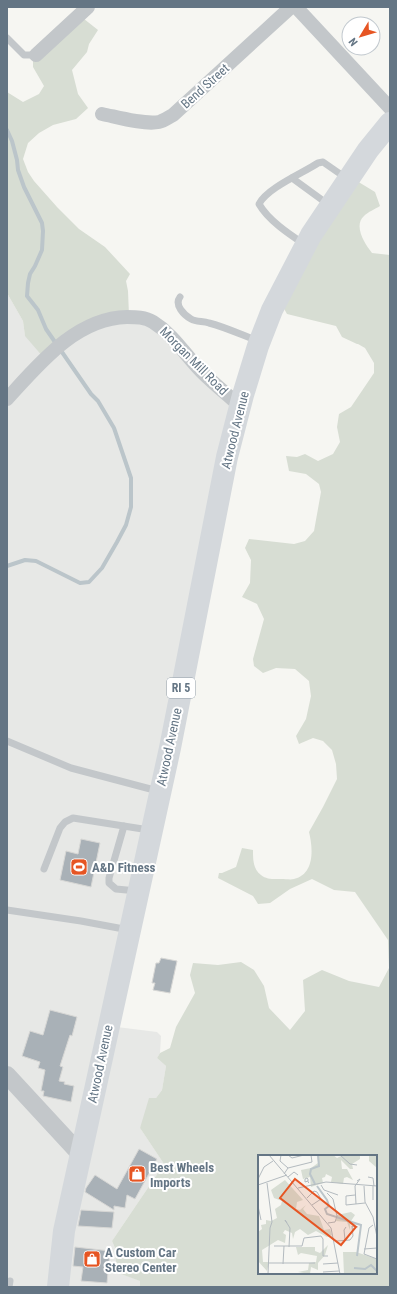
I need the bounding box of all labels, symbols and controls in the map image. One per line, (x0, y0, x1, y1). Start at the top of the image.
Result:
north arrow (341, 16, 381, 56)
text: N (346, 35, 361, 49)
street label: Bend Street (178, 60, 232, 111)
street label: Morgan Mill Road (157, 324, 231, 398)
street label: Atwood Avenue (218, 390, 252, 470)
road number: RI 5 (167, 678, 195, 698)
street label: Atwood Avenue (153, 707, 185, 787)
sports icon: A&D Fitness (69, 857, 89, 877)
place label: A&D Fitness (92, 860, 156, 875)
street label: Atwood Avenue (84, 1024, 116, 1104)
inset map (258, 1155, 377, 1274)
place label: Best Wheels Imports (150, 1160, 214, 1190)
shop icon: Best Wheels Imports (127, 1164, 147, 1184)
place label: A Custom Car Stereo Center (105, 1245, 177, 1275)
shop icon: A Custom Car Stereo Center (82, 1249, 102, 1269)

